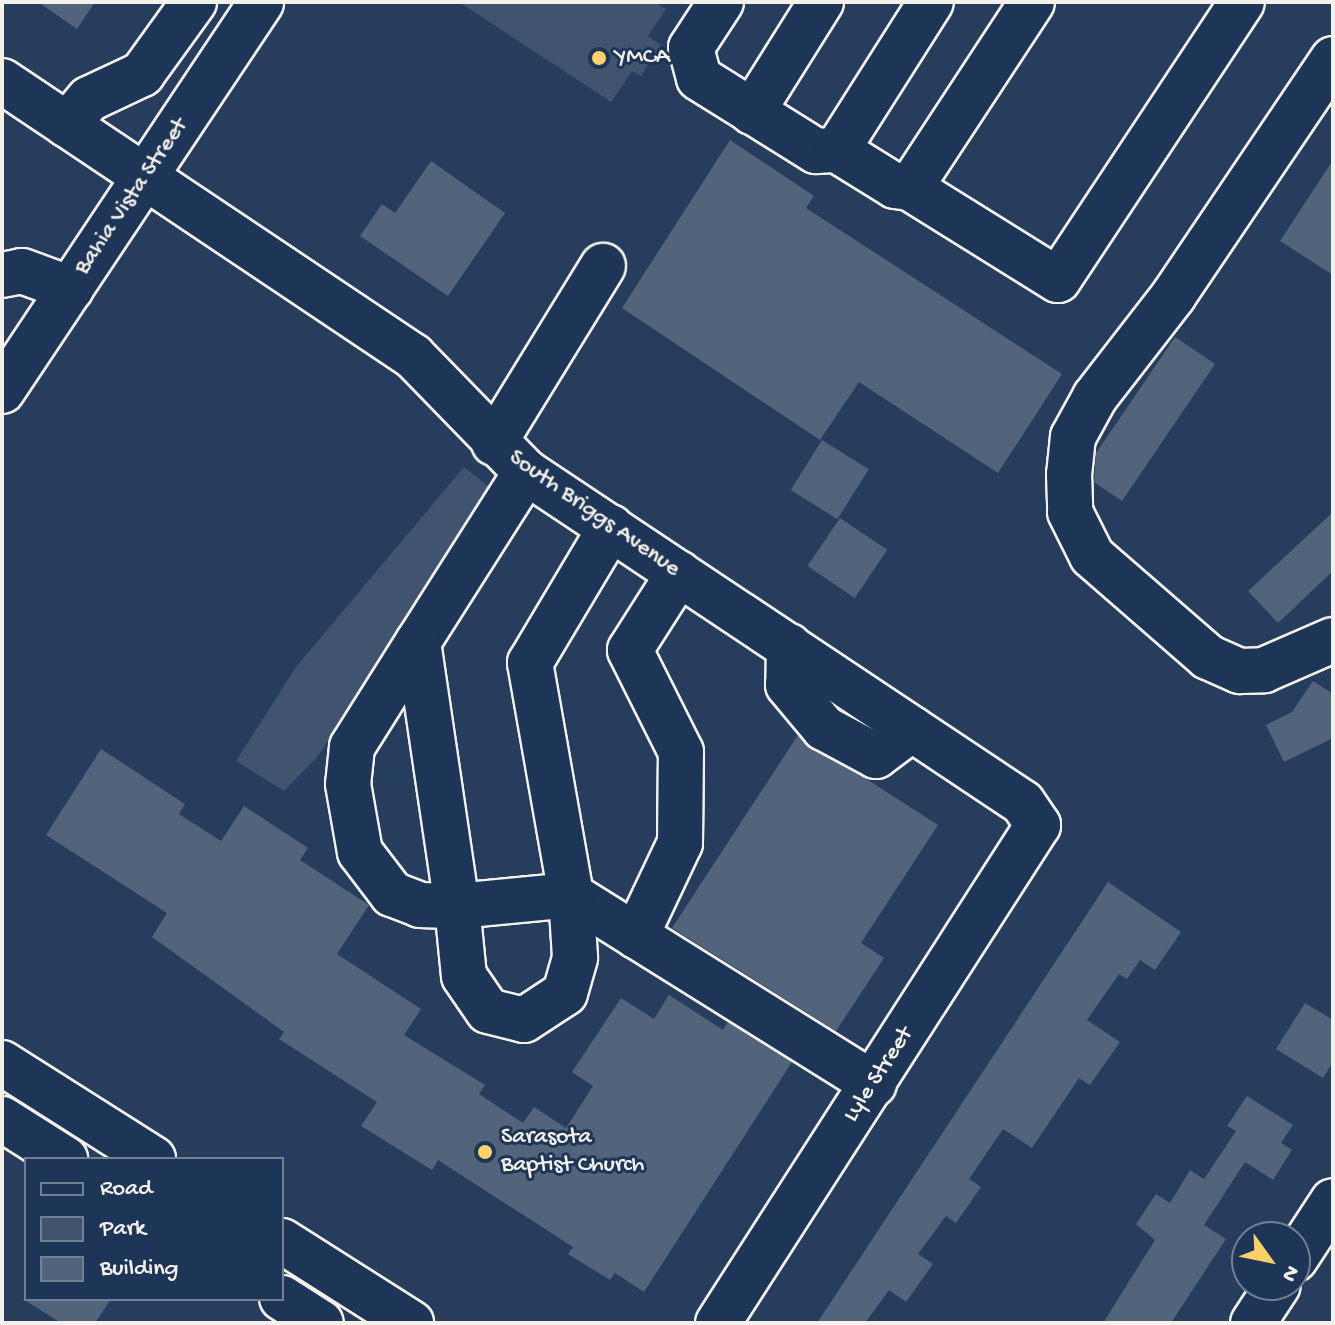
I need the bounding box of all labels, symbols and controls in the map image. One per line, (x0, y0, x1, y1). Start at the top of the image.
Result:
place label: YMCA (615, 44, 670, 72)
marker: YMCA (590, 49, 608, 67)
street label: Bahia Vista Street (69, 113, 195, 281)
street label: South Briggs Avenue (503, 444, 685, 584)
street label: Lyle Street (838, 1022, 920, 1128)
place label: Sarasota Baptist Church (501, 1124, 644, 1180)
marker: Sarasota Baptist Church (476, 1143, 494, 1161)
legend (24, 1157, 284, 1301)
text: Road (100, 1175, 152, 1204)
text: Park (100, 1215, 146, 1244)
north arrow (1231, 1221, 1311, 1301)
text: Building (100, 1255, 178, 1284)
text: N (1275, 1260, 1304, 1286)

